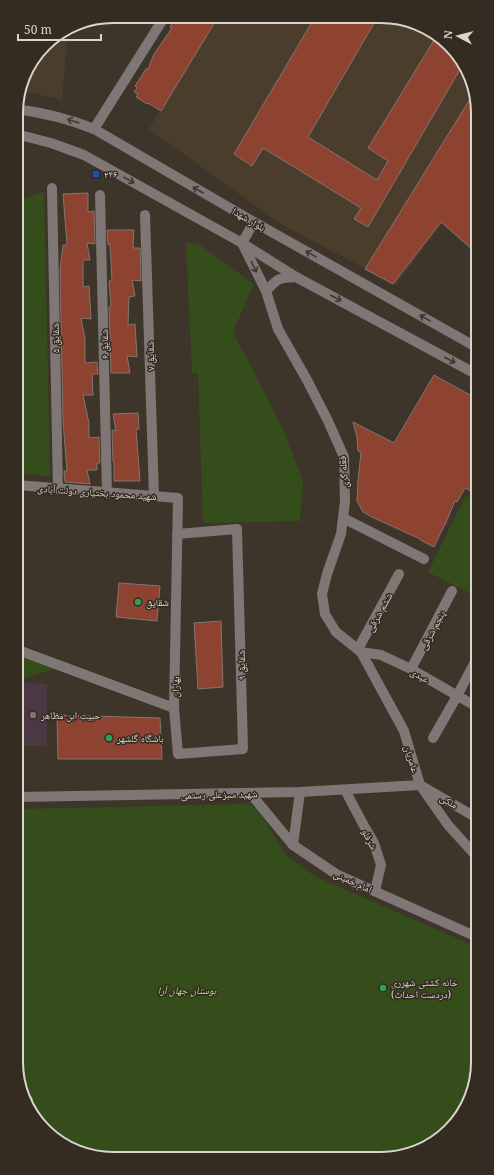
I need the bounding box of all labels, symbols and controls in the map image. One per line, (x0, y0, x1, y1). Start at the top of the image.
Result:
scale bar (18, 16, 101, 42)
north arrow (438, 16, 478, 56)
text: 50 m (24, 21, 52, 38)
text: N (440, 29, 456, 40)
one-way arrow (67, 116, 79, 124)
place label: ۲۴۶ (104, 167, 118, 181)
marker: ۲۴۶ (91, 169, 101, 179)
one-way arrow (123, 177, 135, 185)
one-way arrow (193, 185, 205, 193)
street label: بلوار شهدا (230, 204, 268, 234)
one-way arrow (305, 250, 317, 258)
one-way arrow (250, 261, 258, 273)
one-way arrow (329, 295, 341, 303)
one-way arrow (419, 314, 431, 321)
street label: شقایق ۵ (48, 322, 62, 353)
street label: شقایق ۶ (97, 328, 111, 359)
street label: شقایق ۷ (142, 340, 158, 371)
one-way arrow (444, 357, 456, 365)
street label: فعله گری (335, 455, 351, 489)
street label: شهید محمود بختیاری دولت آبادی (37, 481, 158, 503)
street label: ششم شرقی (363, 590, 397, 635)
place label: شقایق (146, 595, 169, 609)
marker: شقایق (133, 597, 143, 607)
street label: پنجم شرقی (416, 608, 449, 653)
street label: شقایق ۹ (234, 649, 248, 680)
street label: عیدی (408, 664, 432, 686)
street label: بهاران (168, 676, 182, 698)
place label: حبیب ابن مظاهر (40, 708, 101, 722)
marker: حبیب ابن مظاهر (28, 710, 38, 720)
place label: باشگاه گلشهر (116, 731, 164, 745)
marker: باشگاه گلشهر (104, 733, 114, 743)
street label: عامریان (401, 744, 423, 774)
street label: شهید سبزعلی رستمی (180, 786, 258, 802)
street label: ملکی (437, 790, 461, 812)
street label: شرفلو (359, 826, 381, 852)
street label: امام خمینی (331, 866, 374, 897)
place label: خانه کشتی شهرری (دردست احداث) (391, 975, 459, 1001)
park label: بوستان جهان آرا (158, 983, 216, 997)
marker: خانه کشتی شهرری (دردست احداث) (378, 983, 388, 993)

